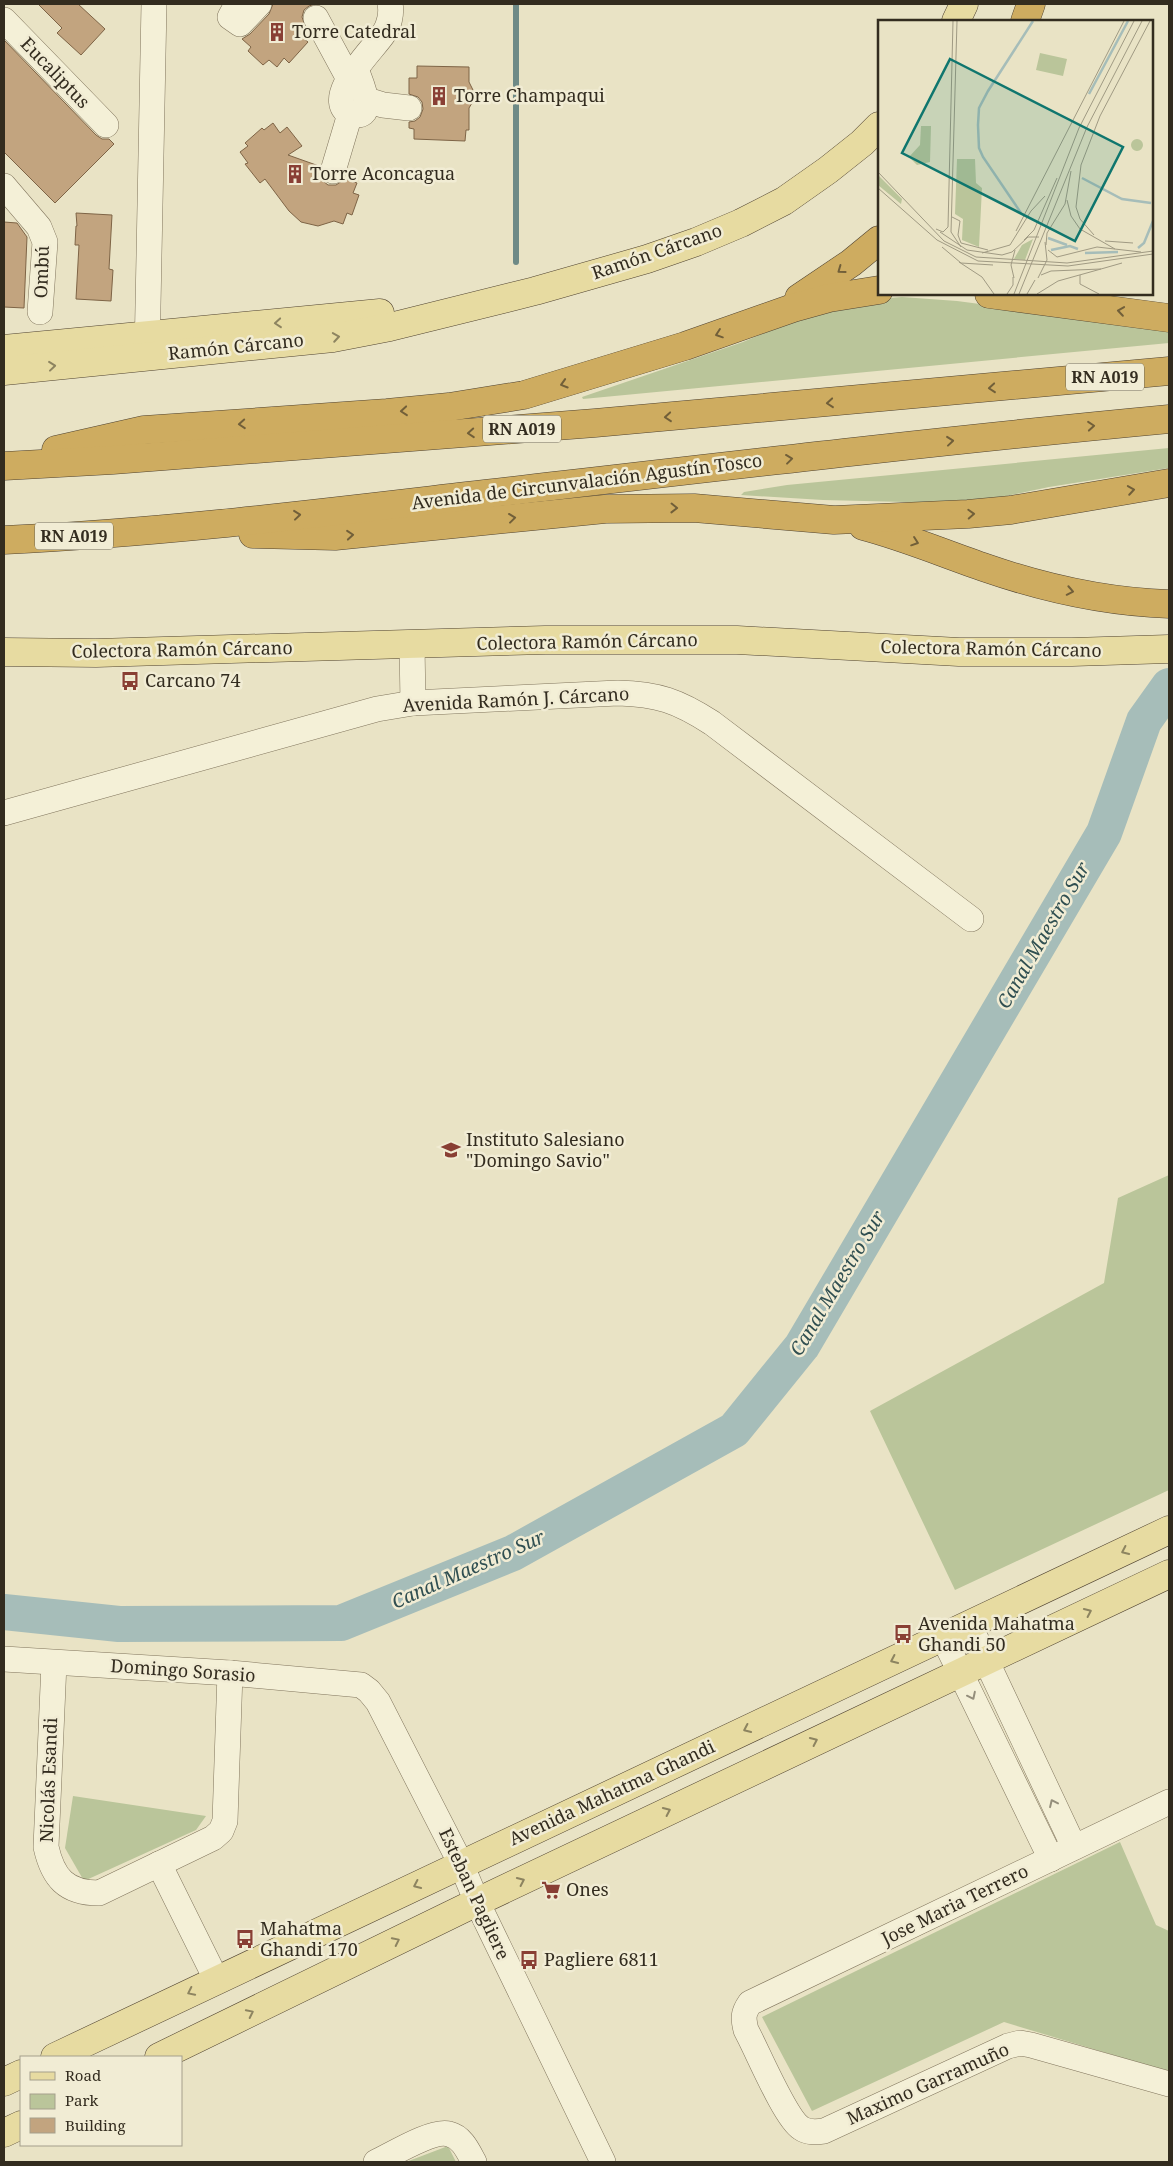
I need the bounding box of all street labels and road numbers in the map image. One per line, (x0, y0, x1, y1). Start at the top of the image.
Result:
street label: Eucaliptus (16, 32, 96, 113)
street label: Ramón Cárcano (588, 218, 725, 285)
street label: Ombú (28, 245, 54, 299)
street label: Ramón Cárcano (167, 327, 305, 365)
road number: RN A019 (1066, 364, 1144, 391)
road number: RN A019 (483, 416, 561, 442)
street label: Avenida de Circunvalación Agustín Tosco (410, 448, 763, 514)
road number: RN A019 (35, 522, 113, 550)
street label: Colectora Ramón Cárcano (476, 627, 698, 655)
street label: Colectora Ramón Cárcano (880, 634, 1102, 662)
street label: Colectora Ramón Cárcano (71, 635, 293, 663)
street label: Avenida Ramón J. Cárcano (402, 681, 630, 717)
street label: Domingo Sorasio (110, 1653, 256, 1687)
street label: Nicolás Esandi (34, 1717, 62, 1843)
street label: Avenida Mahatma Ghandi (505, 1734, 719, 1850)
street label: Esteban Pagliere (434, 1824, 516, 1963)
street label: Jose Maria Terrero (876, 1858, 1032, 1951)
street label: Maximo Garramuño (843, 2036, 1013, 2130)

